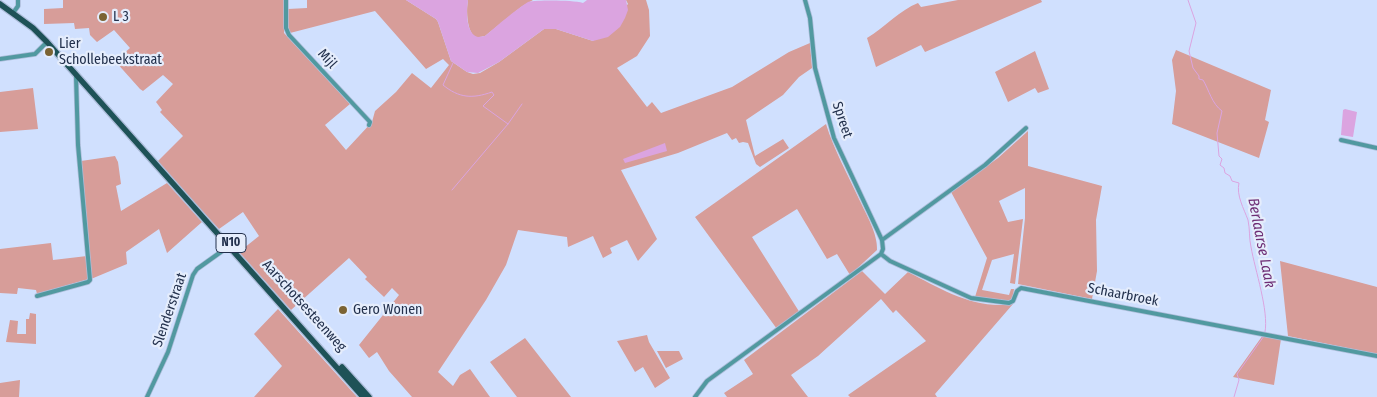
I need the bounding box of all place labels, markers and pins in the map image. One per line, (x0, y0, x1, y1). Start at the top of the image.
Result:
place label: L 3 (113, 9, 129, 25)
marker: L 3 (97, 11, 109, 23)
place label: Lier Schollebeekstraat (59, 36, 162, 68)
marker: Lier Schollebeekstraat (43, 46, 55, 58)
place label: Gero Wonen (353, 302, 422, 318)
marker: Gero Wonen (337, 304, 349, 316)

